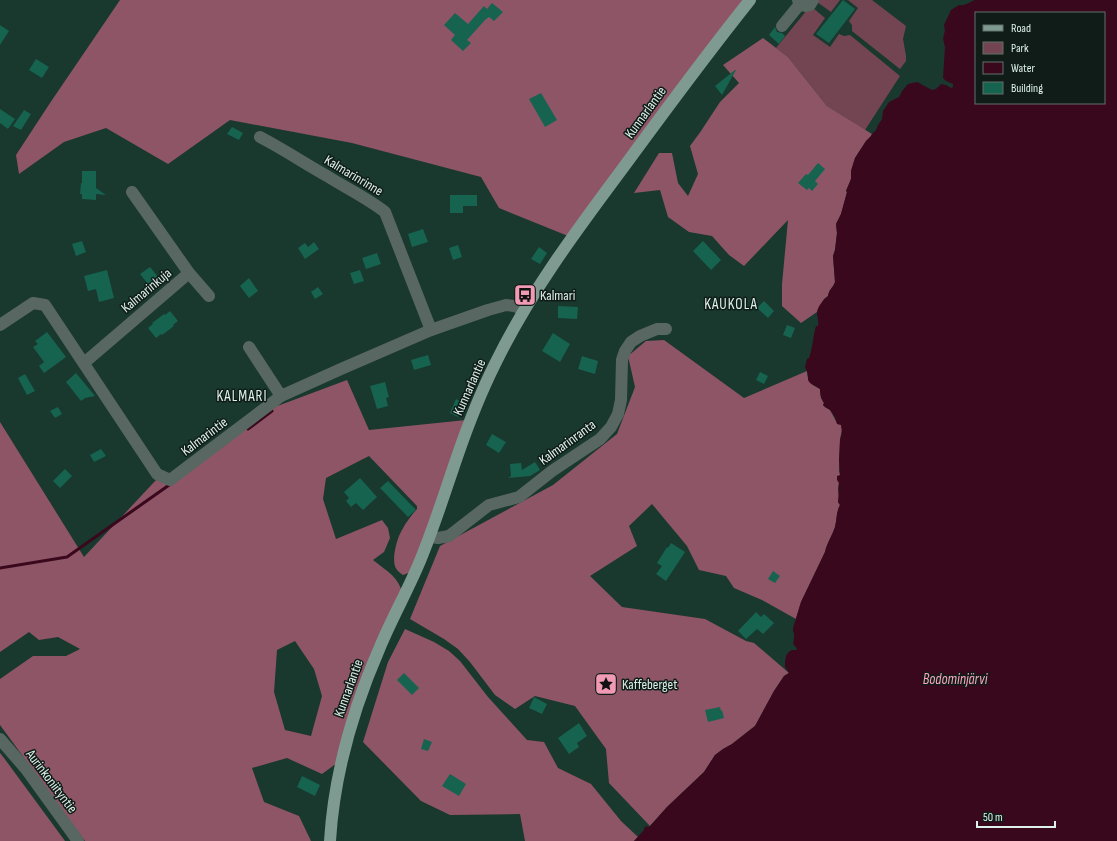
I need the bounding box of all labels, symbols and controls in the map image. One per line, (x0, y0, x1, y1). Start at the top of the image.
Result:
legend (975, 12, 1105, 104)
text: Road (1011, 21, 1031, 36)
text: Park (1011, 41, 1029, 56)
text: Water (1011, 61, 1035, 76)
text: Building (1011, 81, 1043, 96)
street label: Kunnarlantie (621, 83, 670, 142)
street label: Kalmarinrinne (321, 151, 386, 200)
street label: Kalmarinkuja (118, 264, 175, 316)
bus stop icon: Kalmari (512, 282, 538, 308)
place label: Kalmari (540, 287, 575, 304)
district label: KAUKOLA (704, 295, 758, 314)
street label: Kunnarlantie (449, 356, 489, 418)
district label: KALMARI (216, 387, 268, 406)
street label: Kalmarintie (178, 413, 231, 459)
street label: Kalmarinranta (536, 416, 599, 469)
street label: Kunnarlantie (330, 657, 367, 719)
water label: Bodominjärvi (923, 670, 989, 689)
place icon: Kaffeberget (593, 671, 619, 697)
place label: Kaffeberget (622, 676, 677, 693)
street label: Aurinkoniityntie (22, 745, 81, 816)
scale bar (977, 803, 1055, 829)
text: 50 m (983, 810, 1003, 825)

